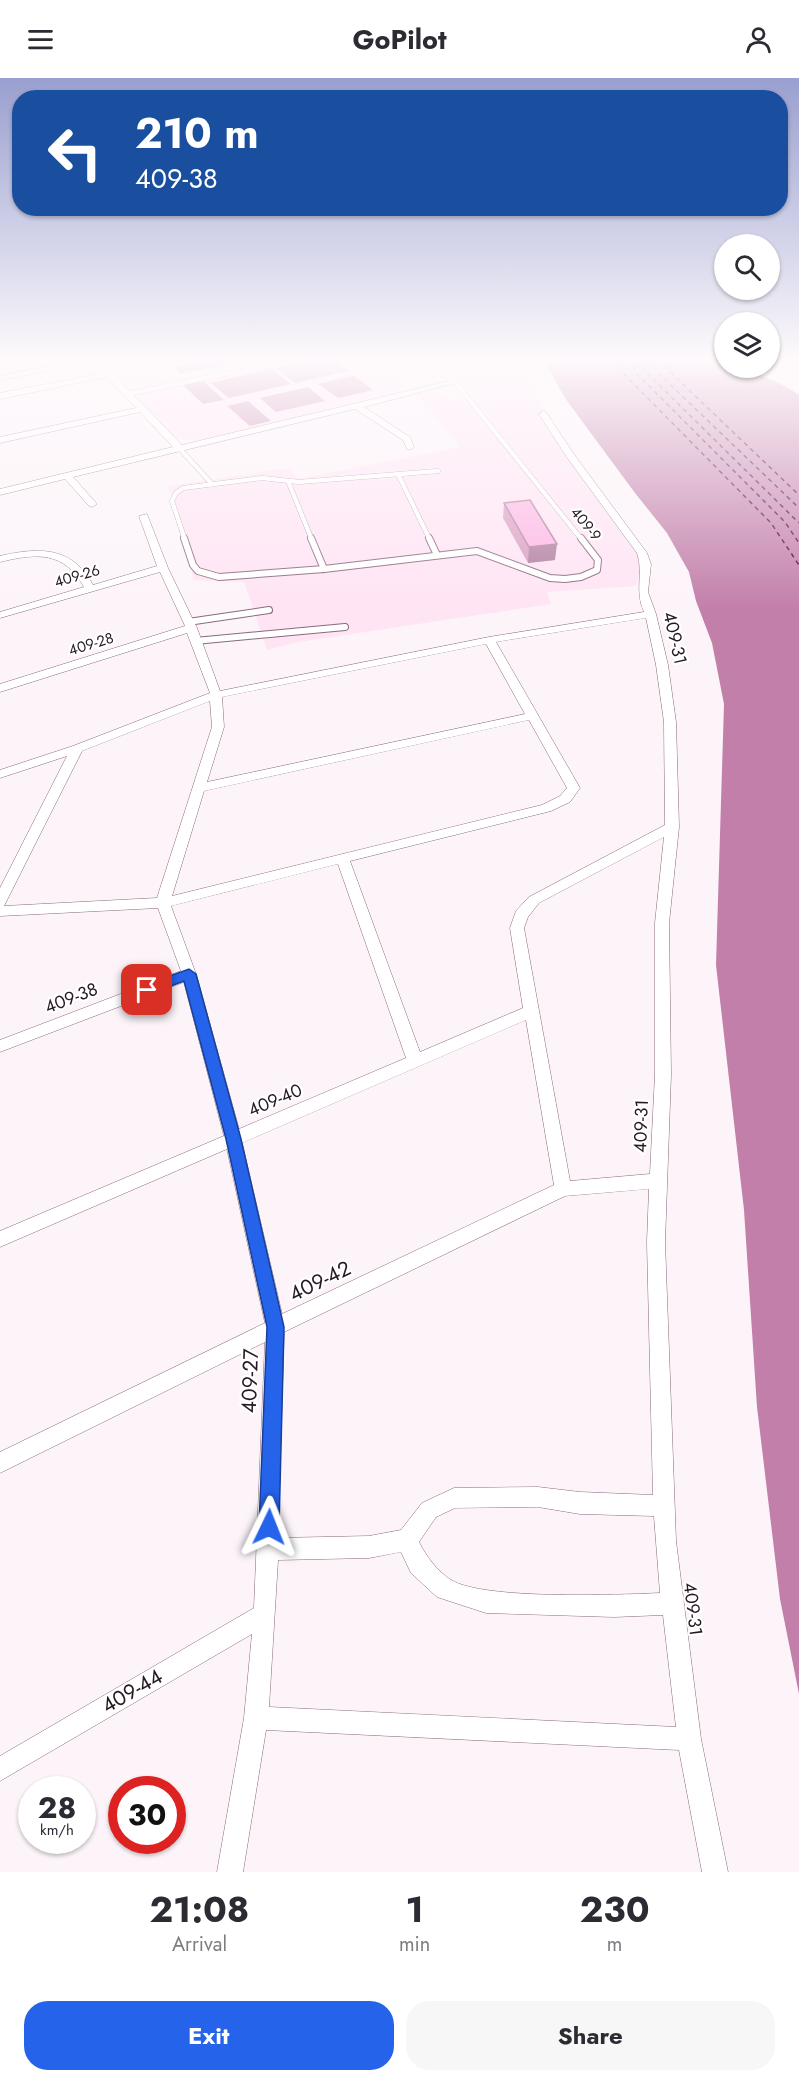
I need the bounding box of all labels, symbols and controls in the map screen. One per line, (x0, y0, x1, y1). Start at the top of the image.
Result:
text: GoPilot (353, 20, 447, 59)
icon: menu (24, 23, 57, 56)
icon: person (742, 23, 775, 56)
text: 210 m (135, 103, 259, 164)
icon: left (36, 114, 114, 192)
text: 409-38 (135, 159, 218, 198)
map controls (714, 234, 780, 378)
button: search (714, 234, 780, 300)
button: layers (714, 312, 780, 378)
street label: 409-9 (565, 502, 607, 546)
street label: 409-26 (52, 559, 102, 593)
street label: 409-31 (656, 609, 694, 667)
street label: 409-28 (66, 627, 116, 661)
pin (121, 964, 172, 1015)
icon: arrive (130, 973, 163, 1006)
street label: 409-38 (41, 976, 101, 1020)
street label: 409-40 (244, 1077, 306, 1123)
street label: 409-31 (627, 1099, 655, 1153)
street label: 409-42 (284, 1253, 356, 1309)
street label: 409-27 (234, 1348, 266, 1414)
position arrow (237, 1495, 301, 1559)
street label: 409-31 (677, 1581, 709, 1637)
street label: 409-44 (96, 1662, 168, 1720)
speed limit sign: 30 (108, 1776, 186, 1854)
text: 28 (38, 1786, 76, 1829)
text: km/h (40, 1819, 74, 1841)
text: 21:08 (149, 1883, 249, 1935)
text: 1 (405, 1883, 424, 1935)
text: 230 (580, 1883, 650, 1935)
text: Arrival (172, 1930, 227, 1959)
text: min (399, 1930, 430, 1959)
text: m (607, 1930, 622, 1959)
button: Exit (24, 2001, 394, 2070)
button: Share (406, 2001, 775, 2070)

